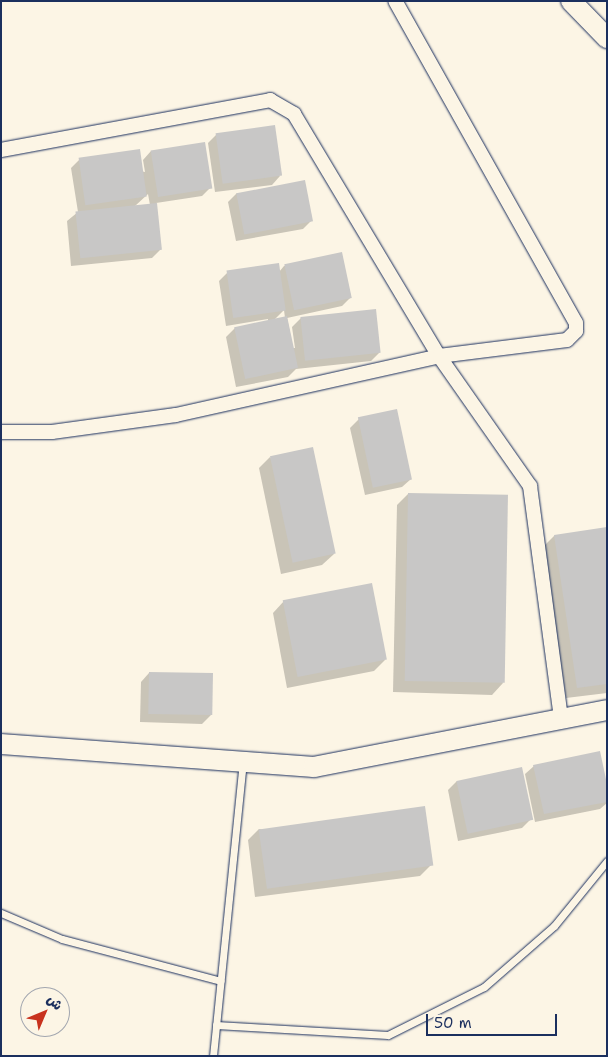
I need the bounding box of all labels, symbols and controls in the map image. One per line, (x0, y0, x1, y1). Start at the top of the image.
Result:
north arrow (20, 987, 70, 1037)
text: ش (43, 990, 67, 1014)
scale bar (428, 1004, 559, 1036)
text: 50 m (434, 1013, 472, 1033)

